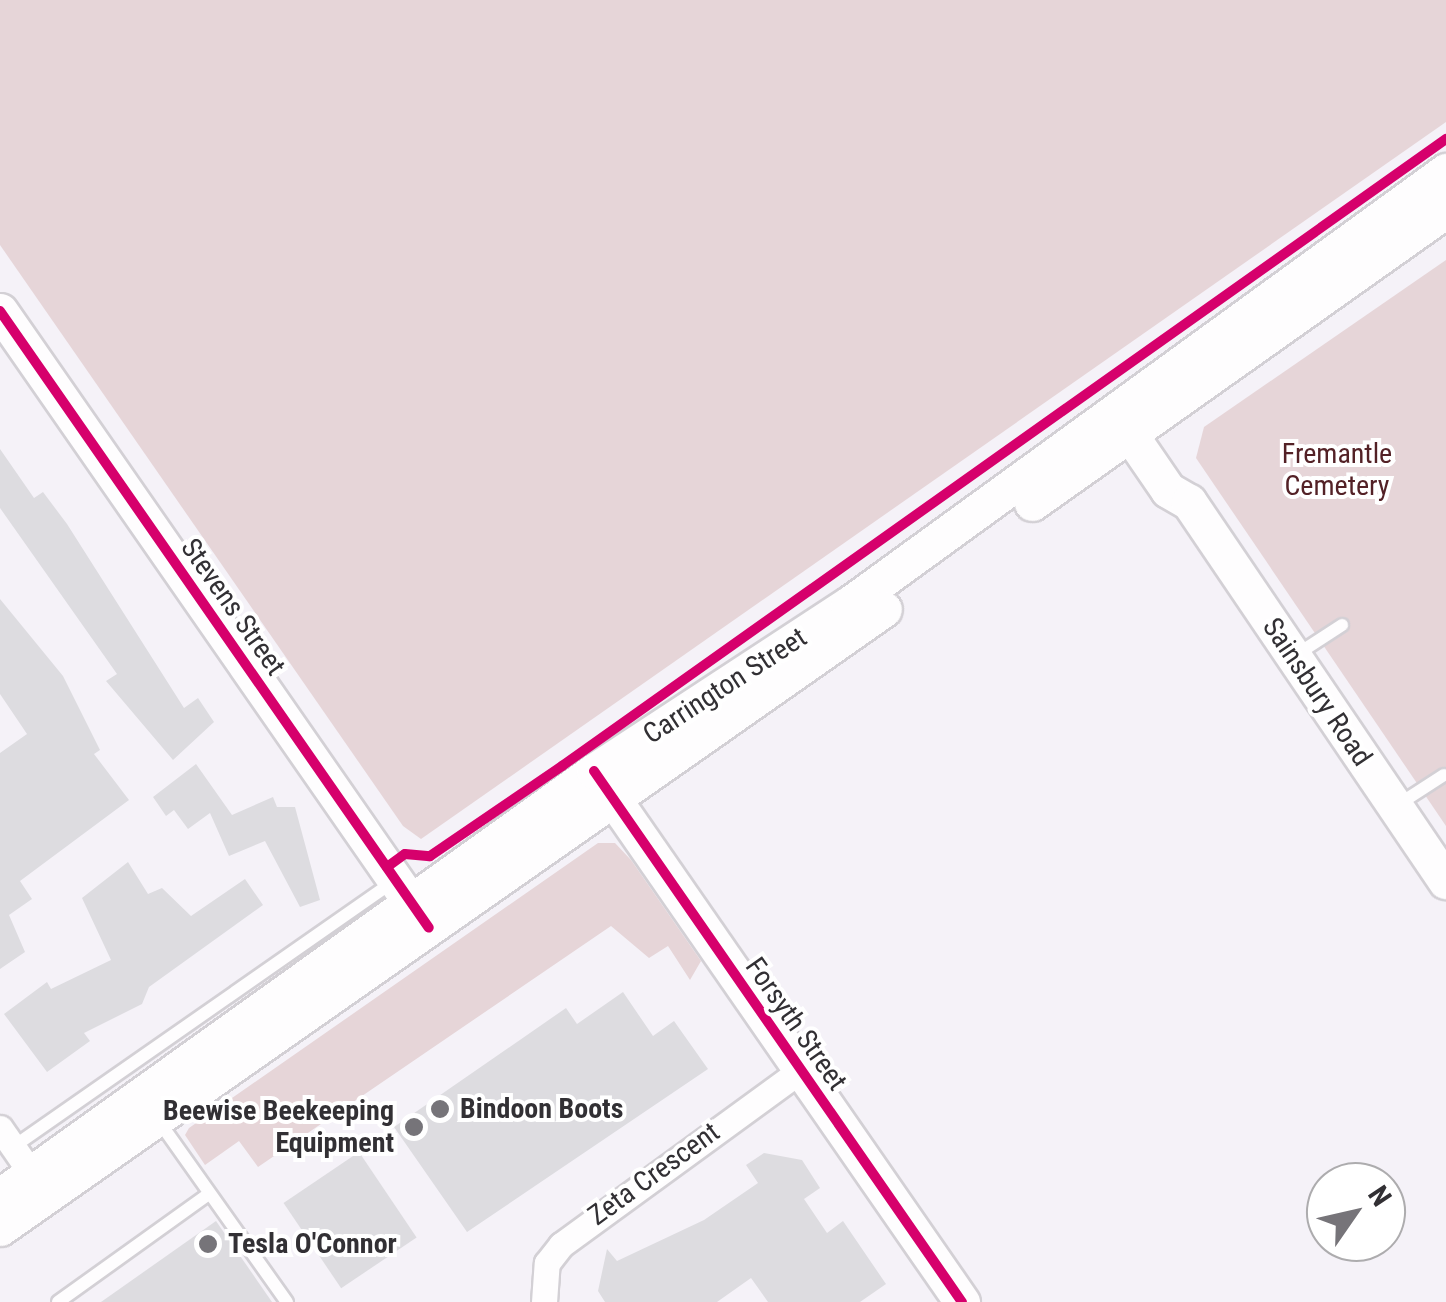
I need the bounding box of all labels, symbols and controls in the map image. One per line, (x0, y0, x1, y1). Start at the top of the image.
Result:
park label: Fremantle Cemetery (1282, 437, 1392, 503)
street label: Stevens Street (174, 532, 292, 682)
street label: Sainsbury Road (1255, 612, 1379, 772)
street label: Carrington Street (637, 621, 813, 751)
street label: Forsyth Street (738, 951, 854, 1097)
place label: Bindoon Boots (460, 1092, 623, 1126)
place label: Beewise Beekeeping Equipment (163, 1094, 394, 1160)
marker: Bindoon Boots (429, 1098, 451, 1120)
street label: Zeta Crescent (582, 1115, 726, 1233)
marker: Beewise Beekeeping Equipment (403, 1116, 425, 1138)
north arrow (1306, 1162, 1406, 1262)
text: N (1361, 1180, 1398, 1212)
place label: Tesla O'Connor (228, 1227, 397, 1261)
marker: Tesla O'Connor (197, 1233, 219, 1255)

